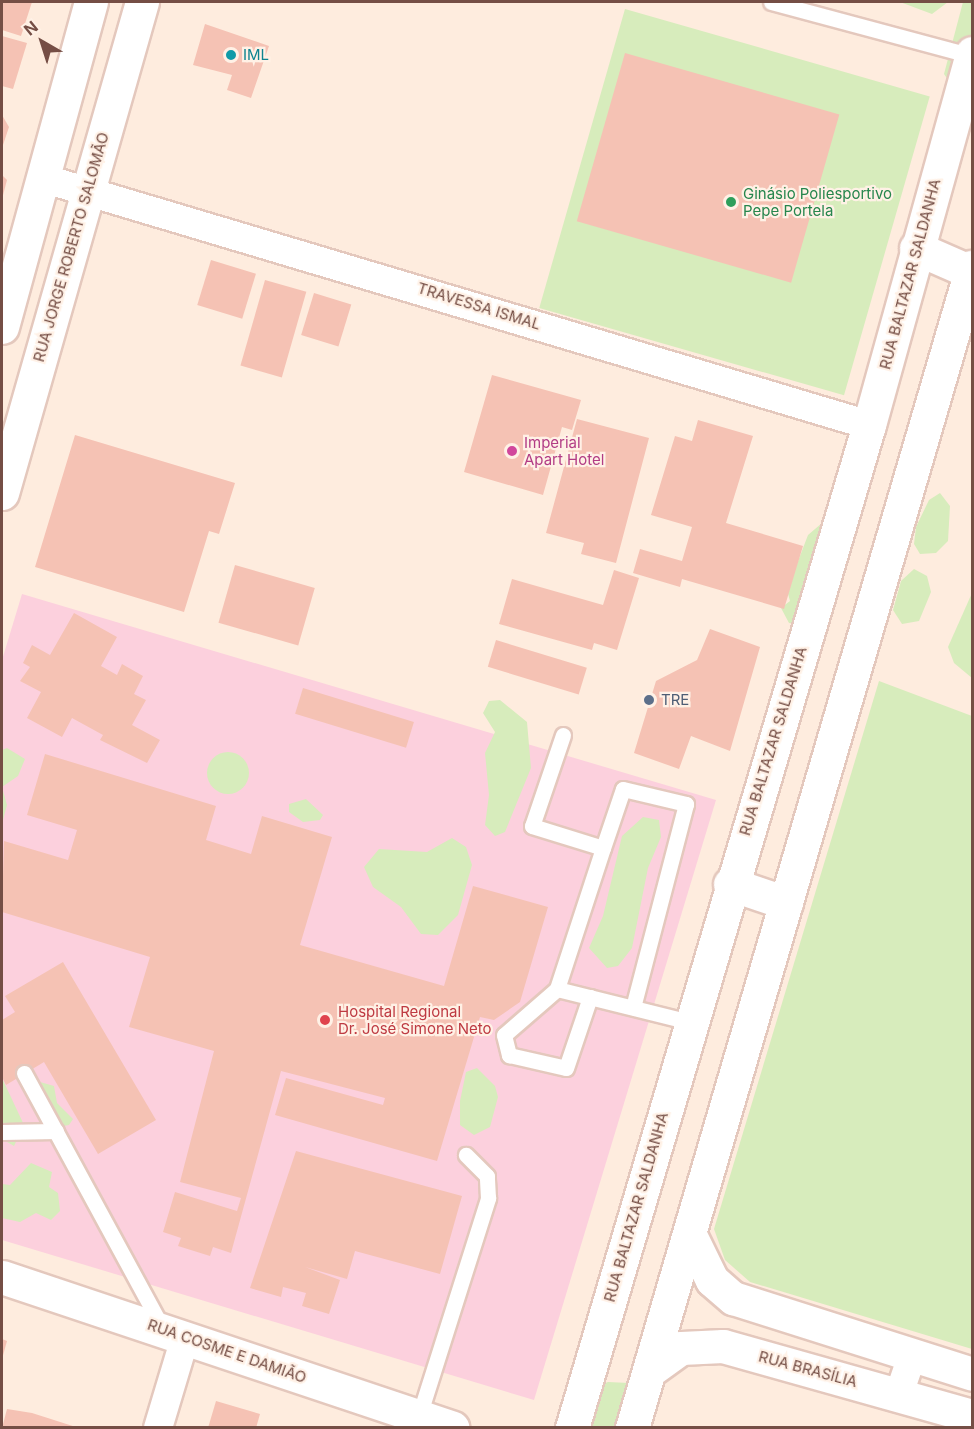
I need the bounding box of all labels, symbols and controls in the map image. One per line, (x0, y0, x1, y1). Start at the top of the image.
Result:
north arrow (12, 12, 72, 72)
text: N (20, 16, 42, 40)
place label: IML (243, 46, 269, 64)
marker: IML (224, 48, 238, 62)
street label: RUA JORGE ROBERTO SALOMÃO (30, 130, 112, 364)
street label: RUA BALTAZAR SALDANHA (876, 177, 944, 371)
place label: Ginásio Poliesportivo Pepe Portela (743, 184, 892, 219)
marker: Ginásio Poliesportivo Pepe Portela (724, 195, 738, 209)
street label: TRAVESSA ISMAL (415, 279, 543, 333)
place label: Imperial Apart Hotel (524, 433, 604, 468)
marker: Imperial Apart Hotel (505, 444, 519, 458)
street label: RUA BALTAZAR SALDANHA (736, 644, 810, 838)
place label: TRE (661, 691, 689, 709)
marker: TRE (642, 693, 656, 707)
place label: Hospital Regional Dr. José Simone Neto (338, 1002, 492, 1037)
marker: Hospital Regional Dr. José Simone Neto (316, 1011, 334, 1029)
street label: RUA BALTAZAR SALDANHA (600, 1110, 672, 1304)
street label: RUA COSME E DAMIÃO (145, 1315, 309, 1387)
street label: RUA BRASÍLIA (757, 1347, 859, 1391)

